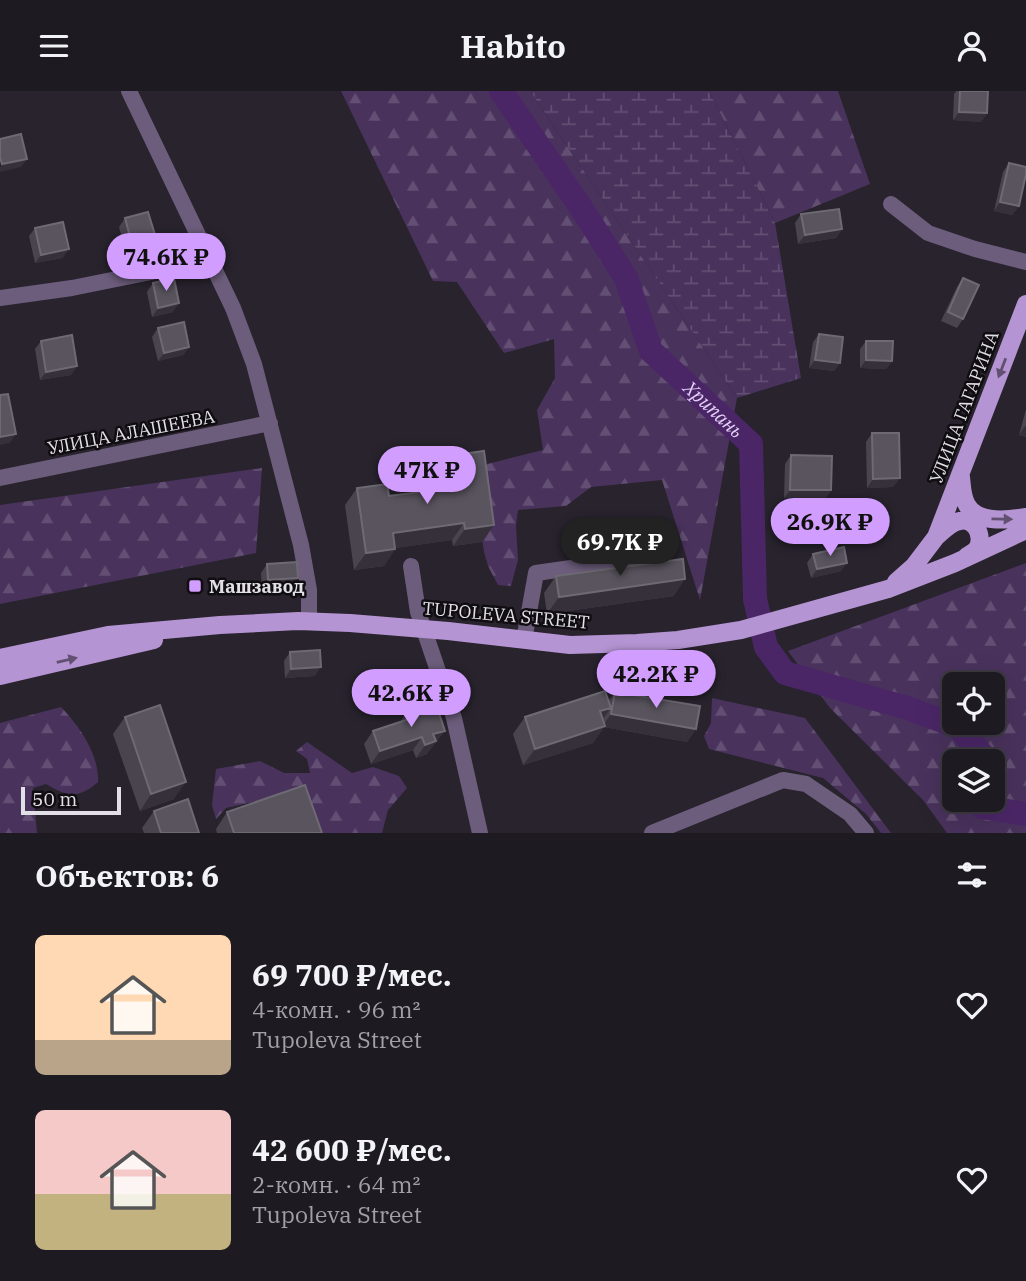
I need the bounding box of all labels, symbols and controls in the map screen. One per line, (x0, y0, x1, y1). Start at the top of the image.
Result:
text: Habito (460, 25, 566, 67)
icon: menu (35, 27, 73, 65)
icon: person (953, 27, 991, 65)
pin: 74.6K ₽ (101, 233, 231, 293)
text: 74.6K ₽ (123, 241, 209, 271)
street label: УЛИЦА ГАГАРИНА (924, 327, 1004, 487)
one-way arrow (996, 358, 1007, 379)
water label: Хрипань (677, 374, 749, 443)
street label: УЛИЦА АЛАШЕЕВА (45, 404, 217, 459)
pin: 47K ₽ (378, 447, 476, 506)
text: 47K ₽ (394, 454, 460, 484)
pin: 26.9K ₽ (765, 498, 895, 558)
text: 26.9K ₽ (787, 506, 873, 536)
one-way arrow (991, 513, 1013, 524)
pin: 69.7K ₽ (555, 519, 685, 578)
text: 69.7K ₽ (577, 526, 663, 556)
place label: Машзавод (209, 575, 305, 598)
marker: Машзавод (187, 578, 203, 594)
street label: TUPOLEVA STREET (421, 596, 591, 634)
pin: 42.2K ₽ (591, 651, 721, 710)
one-way arrow (56, 655, 78, 666)
text: 42.2K ₽ (613, 658, 699, 688)
pin: 42.6K ₽ (346, 669, 476, 729)
map controls (942, 672, 1005, 812)
button: locate (942, 672, 1005, 735)
text: 42.6K ₽ (368, 677, 454, 707)
button: layers (942, 749, 1005, 812)
scale bar (21, 784, 121, 816)
text: 50 m (32, 787, 77, 811)
text: Объектов: 6 (35, 856, 219, 895)
icon: filters (953, 856, 991, 894)
text: 69 700 ₽/мес. (252, 955, 451, 994)
icon: home (91, 963, 175, 1047)
icon: heart (953, 986, 991, 1024)
text: 4-комн. · 96 m² (252, 994, 421, 1024)
text: Tupoleva Street (252, 1024, 422, 1054)
text: 42 600 ₽/мес. (252, 1130, 451, 1169)
icon: home (91, 1138, 175, 1222)
icon: heart (953, 1161, 991, 1199)
text: 2-комн. · 64 m² (252, 1169, 421, 1199)
text: Tupoleva Street (252, 1199, 422, 1229)

